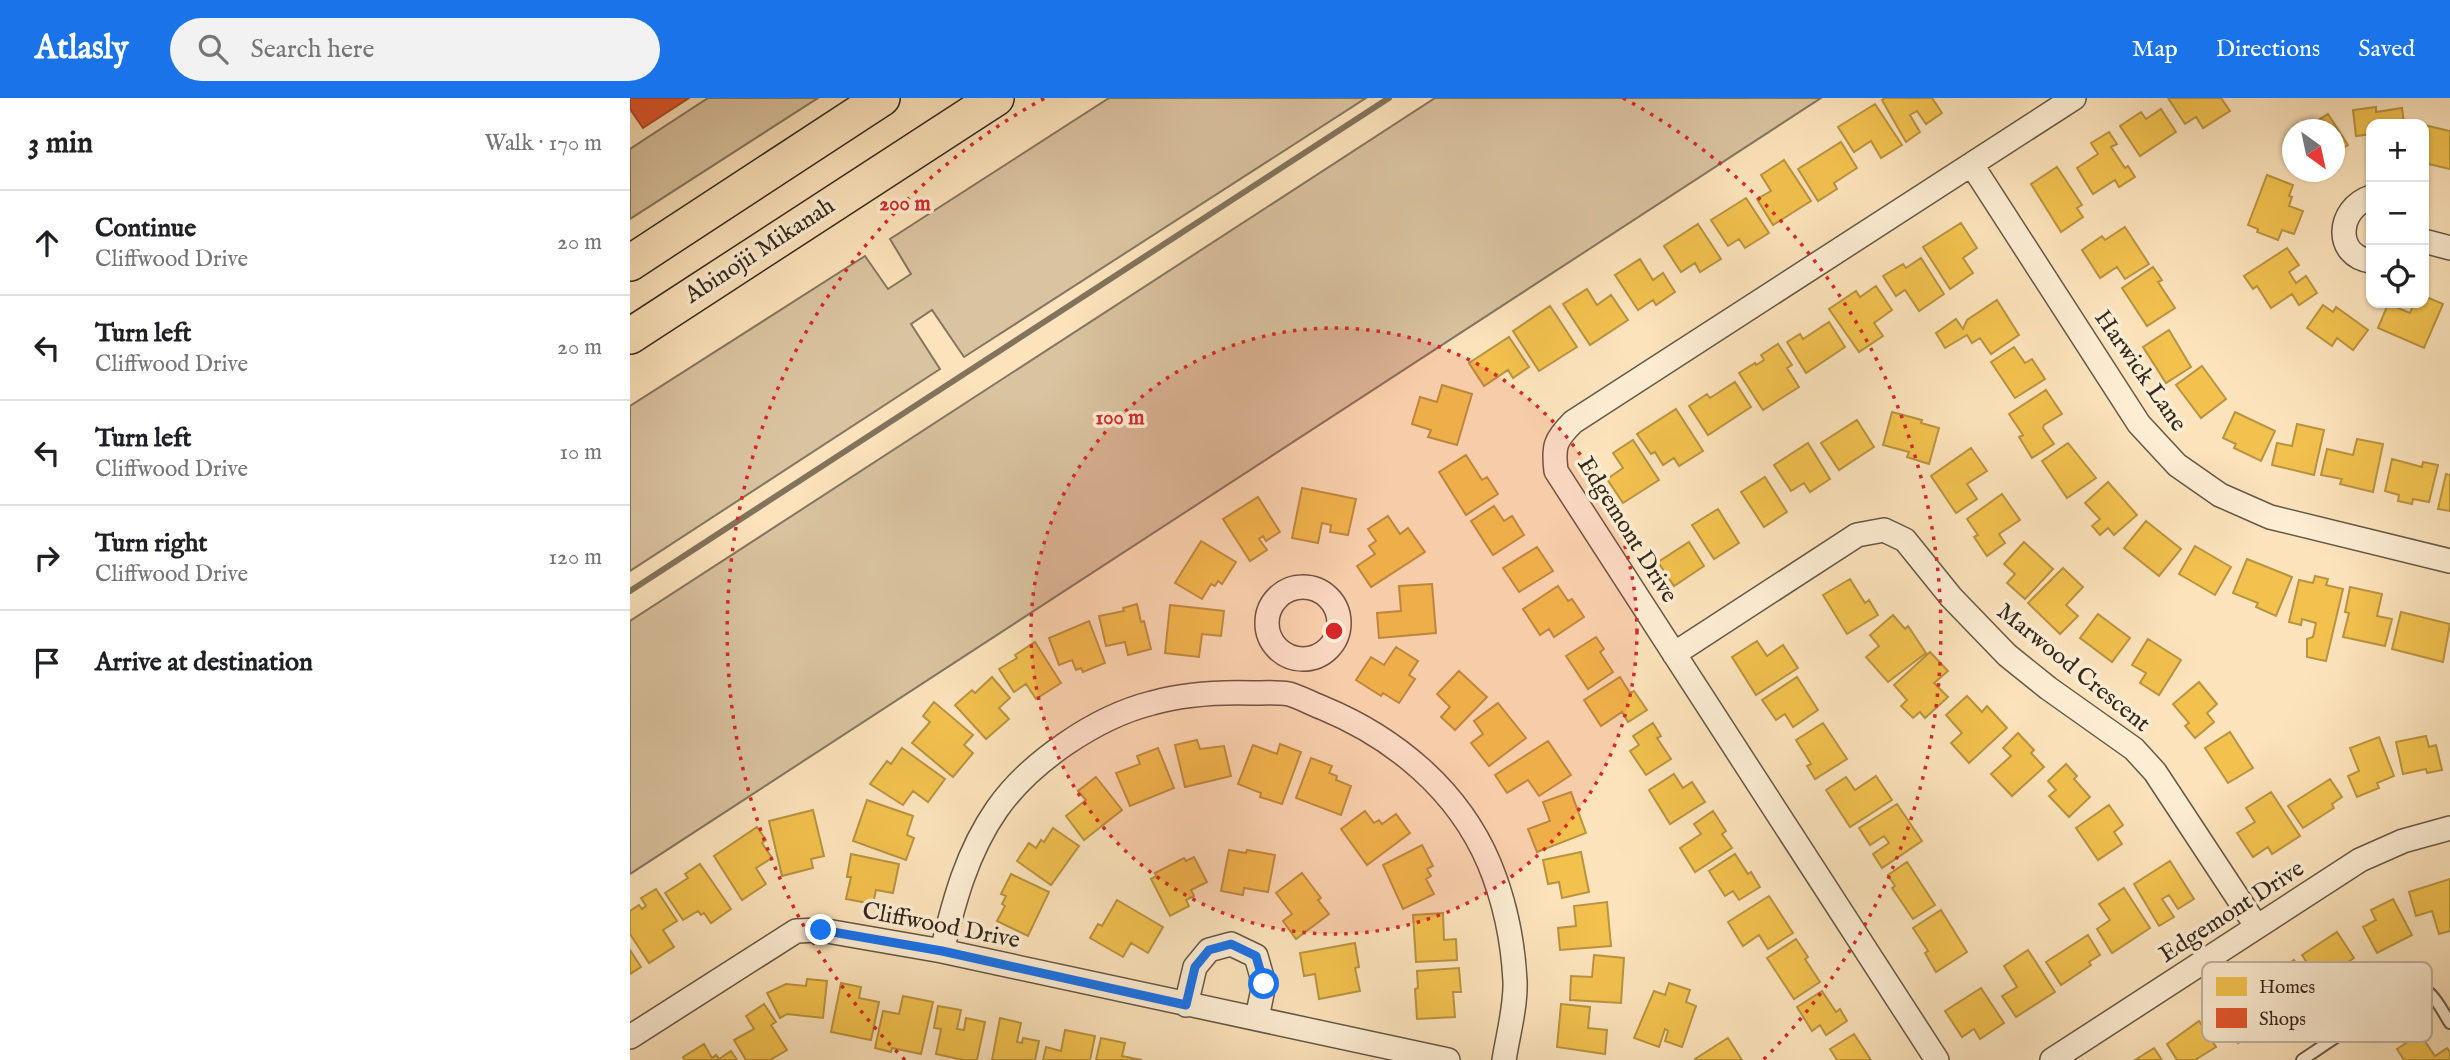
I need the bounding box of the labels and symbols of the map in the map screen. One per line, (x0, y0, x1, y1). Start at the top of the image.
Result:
north arrow (2282, 119, 2345, 182)
street label: Abinojii Mikanah (678, 191, 841, 312)
text: 200 m (879, 191, 931, 218)
street label: Harwick Lane (2087, 304, 2193, 438)
text: 100 m (1095, 405, 1145, 432)
street label: Edgemont Drive (1570, 451, 1684, 609)
street label: Marwood Crescent (1990, 597, 2156, 739)
centre of rings (1322, 619, 1346, 643)
street label: Edgemont Drive (2154, 854, 2310, 970)
street label: Cliffwood Drive (860, 896, 1022, 956)
route end (805, 914, 836, 945)
legend (2202, 962, 2432, 1042)
route start (1248, 968, 1279, 999)
text: Homes (2259, 976, 2315, 1000)
text: Shops (2259, 1008, 2306, 1032)

